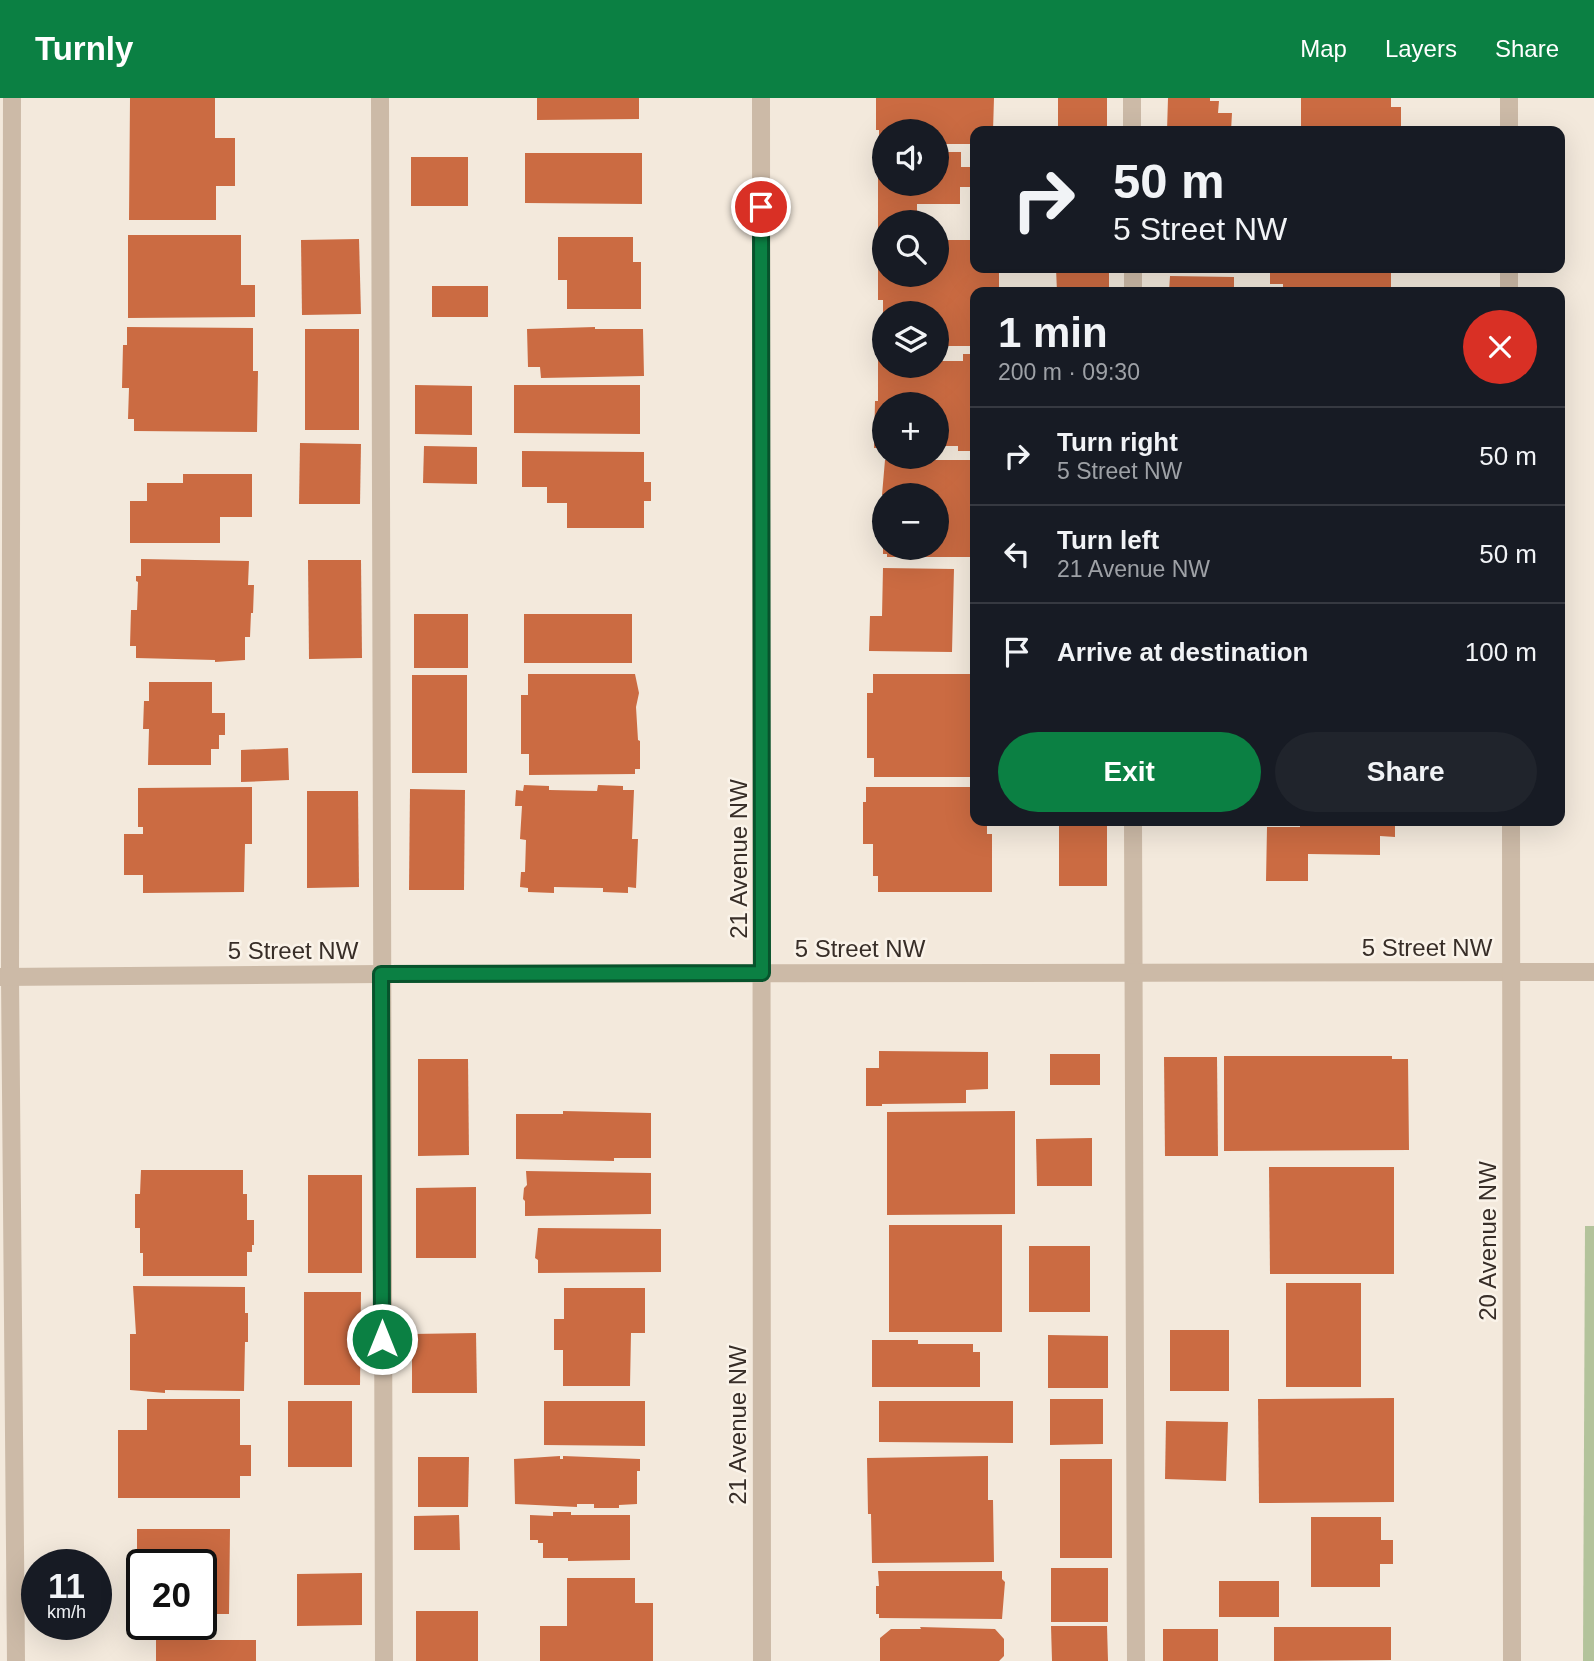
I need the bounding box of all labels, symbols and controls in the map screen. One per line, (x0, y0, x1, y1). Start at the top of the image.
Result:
text: Turnly (35, 30, 133, 67)
text: Map (1300, 35, 1347, 62)
text: Layers (1385, 35, 1457, 62)
text: Share (1495, 35, 1559, 62)
map controls (872, 119, 949, 560)
button: sound (872, 119, 949, 196)
icon: right (998, 154, 1089, 245)
text: 50 m (1113, 154, 1225, 208)
pin (731, 177, 791, 237)
icon: arrive (742, 188, 780, 226)
button: search (872, 210, 949, 287)
text: 5 Street NW (1113, 211, 1287, 247)
button: layers (872, 301, 949, 378)
text: 1 min (998, 309, 1108, 356)
button: close (1463, 310, 1537, 384)
text: 200 m · 09:30 (998, 359, 1140, 385)
button: + (872, 392, 949, 469)
text: Turn right (1057, 427, 1178, 457)
icon: right (998, 437, 1036, 475)
text: 50 m (1479, 441, 1537, 471)
text: 5 Street NW (1057, 458, 1182, 484)
button: − (872, 483, 949, 560)
text: Turn left (1057, 525, 1159, 555)
icon: left (998, 535, 1036, 573)
text: 50 m (1479, 539, 1537, 569)
text: 21 Avenue NW (1057, 556, 1210, 582)
icon: arrive (998, 633, 1036, 671)
text: Arrive at destination (1057, 637, 1308, 667)
text: 100 m (1465, 637, 1537, 667)
button: Exit (998, 732, 1261, 812)
button: Share (1275, 732, 1537, 812)
street label: 21 Avenue NW (725, 779, 752, 939)
street label: 5 Street NW (1362, 934, 1493, 961)
street label: 5 Street NW (795, 935, 926, 962)
street label: 5 Street NW (228, 937, 359, 964)
street label: 20 Avenue NW (1474, 1161, 1501, 1321)
position arrow (345, 1302, 419, 1376)
street label: 21 Avenue NW (724, 1345, 751, 1505)
speed limit sign: 20 (126, 1549, 217, 1640)
text: 11 (48, 1566, 85, 1605)
text: km/h (47, 1602, 86, 1622)

